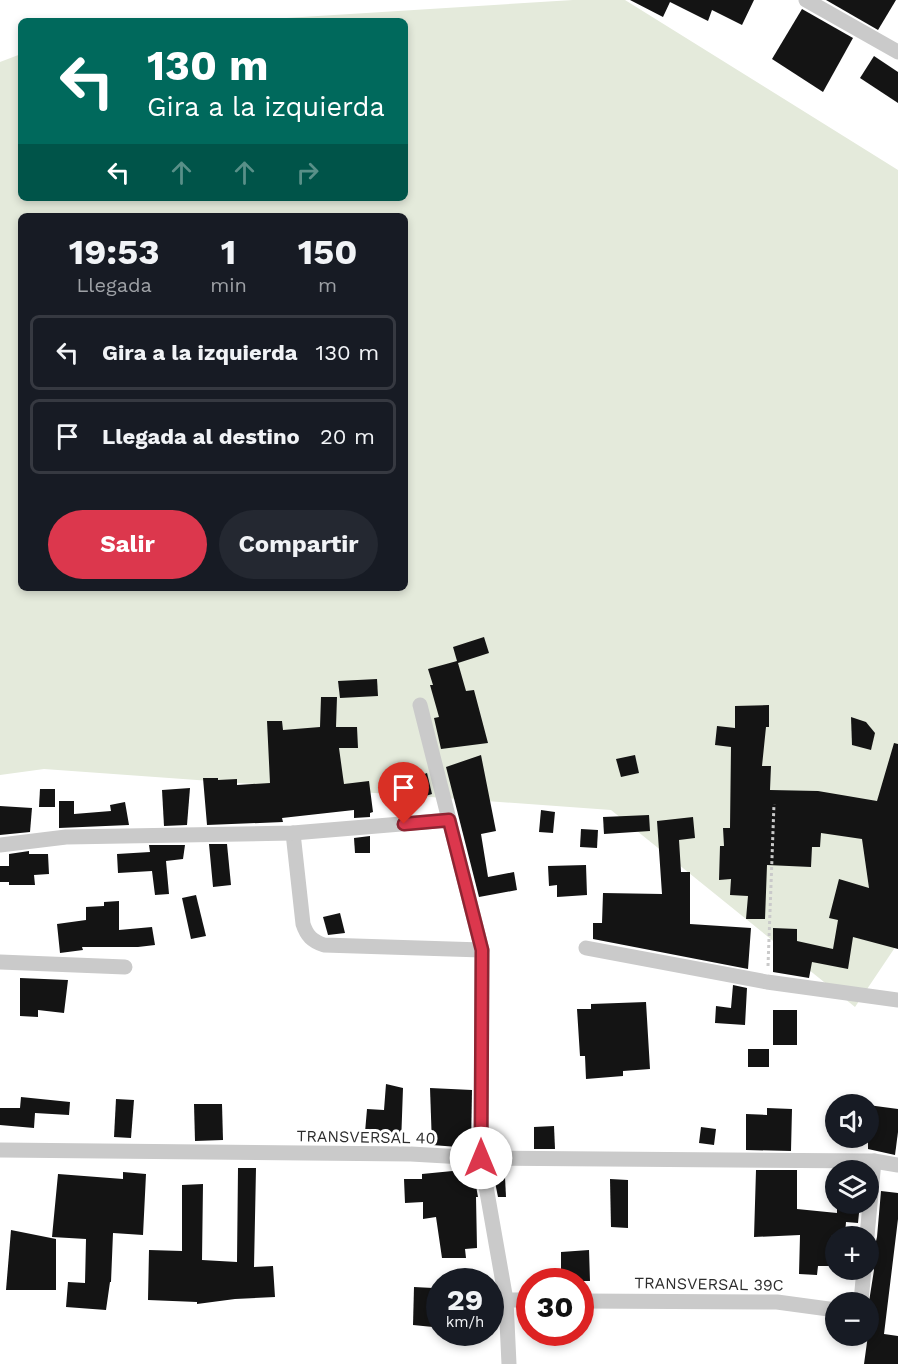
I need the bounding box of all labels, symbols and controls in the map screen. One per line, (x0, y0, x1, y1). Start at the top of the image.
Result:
text: 130 m (147, 41, 269, 90)
icon: left (48, 42, 126, 120)
text: Gira a la izquierda (147, 91, 385, 123)
icon: left (102, 156, 135, 189)
icon: ahead (165, 156, 198, 189)
icon: ahead (228, 156, 261, 189)
icon: right (291, 156, 324, 189)
text: 19:53 (69, 231, 160, 273)
text: 1 (221, 231, 236, 273)
text: 150 (298, 231, 357, 273)
text: Llegada (76, 273, 152, 297)
text: min (210, 273, 247, 297)
text: m (318, 273, 337, 297)
icon: left (51, 336, 84, 369)
text: Gira a la izquierda (102, 340, 298, 365)
text: 130 m (316, 340, 379, 365)
icon: arrive (51, 420, 84, 453)
text: Llegada al destino (102, 424, 300, 449)
text: 20 m (320, 424, 375, 449)
button: Salir (48, 510, 207, 579)
button: Compartir (219, 510, 378, 579)
pin (378, 762, 429, 824)
icon: arrive (387, 771, 420, 804)
map controls (825, 1094, 879, 1346)
button: sound (825, 1094, 879, 1148)
street label: TRANSVERSAL 40 (296, 1126, 436, 1148)
position arrow (449, 1126, 513, 1190)
button: layers (825, 1160, 879, 1214)
button: + (825, 1226, 879, 1280)
speed limit sign: 30 (516, 1268, 594, 1346)
street label: TRANSVERSAL 39C (634, 1273, 784, 1295)
text: 29 (447, 1282, 483, 1317)
button: − (825, 1292, 879, 1346)
text: km/h (446, 1313, 484, 1331)

